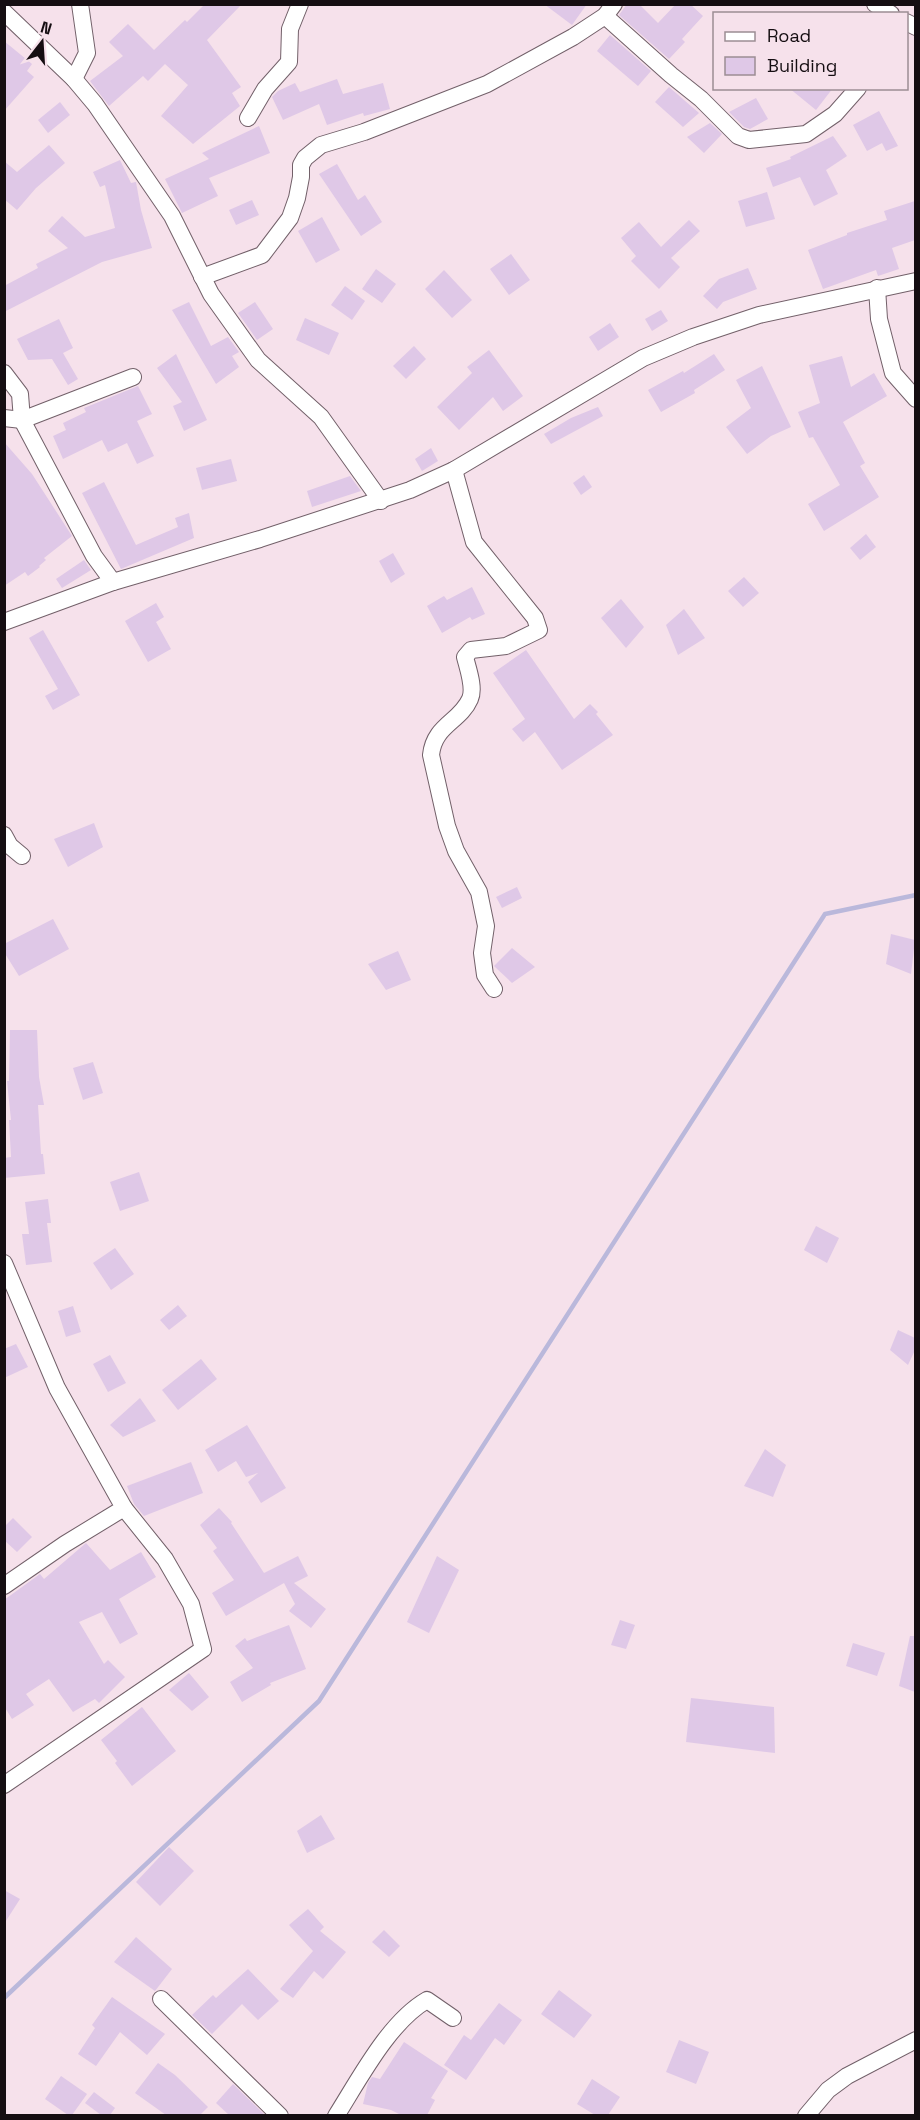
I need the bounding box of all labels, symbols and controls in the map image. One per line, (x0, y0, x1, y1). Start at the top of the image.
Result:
north arrow (12, 12, 72, 72)
legend (713, 12, 908, 90)
text: N (38, 17, 54, 40)
text: Road (767, 24, 811, 47)
text: Building (767, 54, 837, 77)

